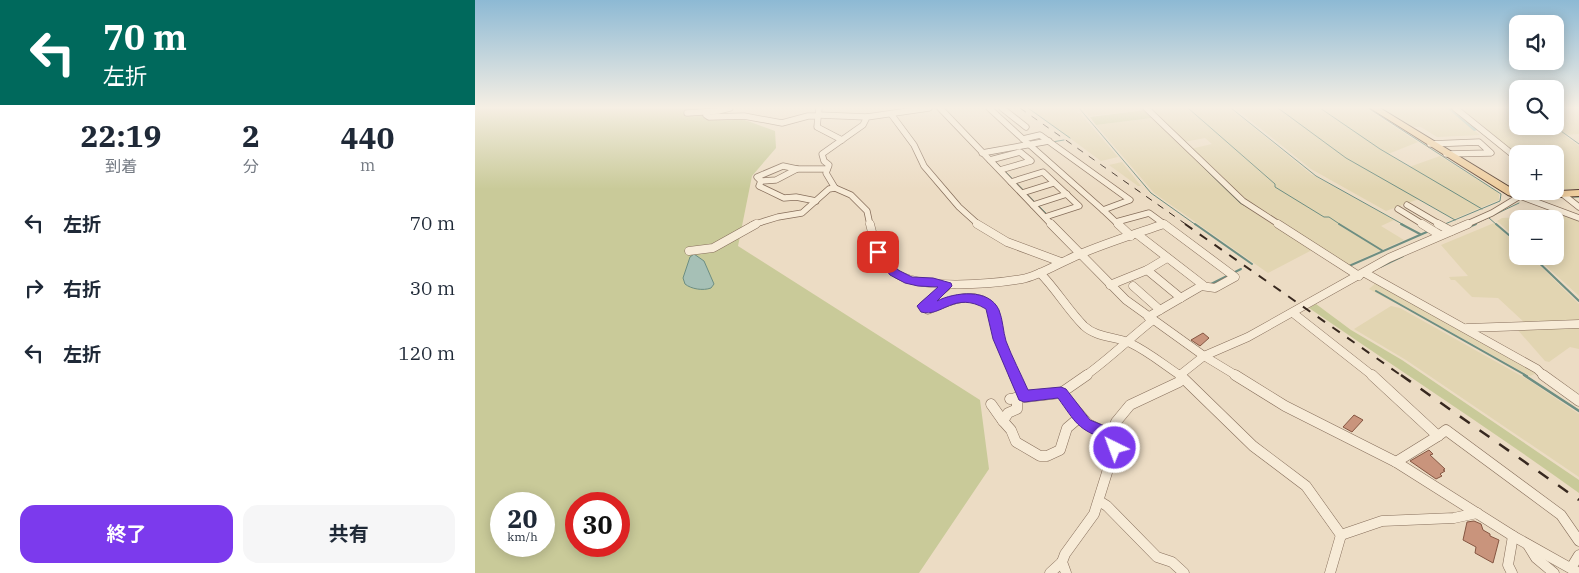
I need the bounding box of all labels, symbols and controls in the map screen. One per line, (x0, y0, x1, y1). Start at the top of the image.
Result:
text: 70 m (103, 14, 187, 60)
map controls (1509, 15, 1564, 265)
button: sound (1509, 15, 1564, 70)
icon: left (20, 20, 85, 85)
text: 左折 (103, 61, 147, 90)
button: search (1509, 80, 1564, 135)
text: 22:19 (80, 116, 162, 155)
text: 2 (242, 116, 260, 155)
text: 440 (341, 118, 395, 157)
button: + (1509, 145, 1564, 200)
text: m (360, 155, 375, 175)
text: 到着 (105, 156, 137, 176)
text: 分 (243, 156, 259, 176)
icon: left (20, 209, 48, 237)
button: − (1509, 210, 1564, 265)
text: 70 m (410, 211, 455, 235)
text: 左折 (63, 212, 101, 236)
pin (857, 231, 899, 273)
icon: arrive (864, 238, 892, 266)
icon: right (20, 274, 48, 302)
text: 30 m (410, 276, 455, 300)
text: 右折 (63, 277, 101, 301)
icon: left (20, 339, 48, 367)
text: 120 m (398, 341, 455, 365)
text: 左折 (63, 342, 101, 366)
position arrow (1088, 421, 1140, 473)
speed limit sign: 30 (565, 492, 630, 557)
text: 20 (507, 502, 538, 535)
button: 終了 (20, 505, 233, 563)
button: 共有 (243, 505, 455, 563)
text: km/h (507, 529, 538, 544)

